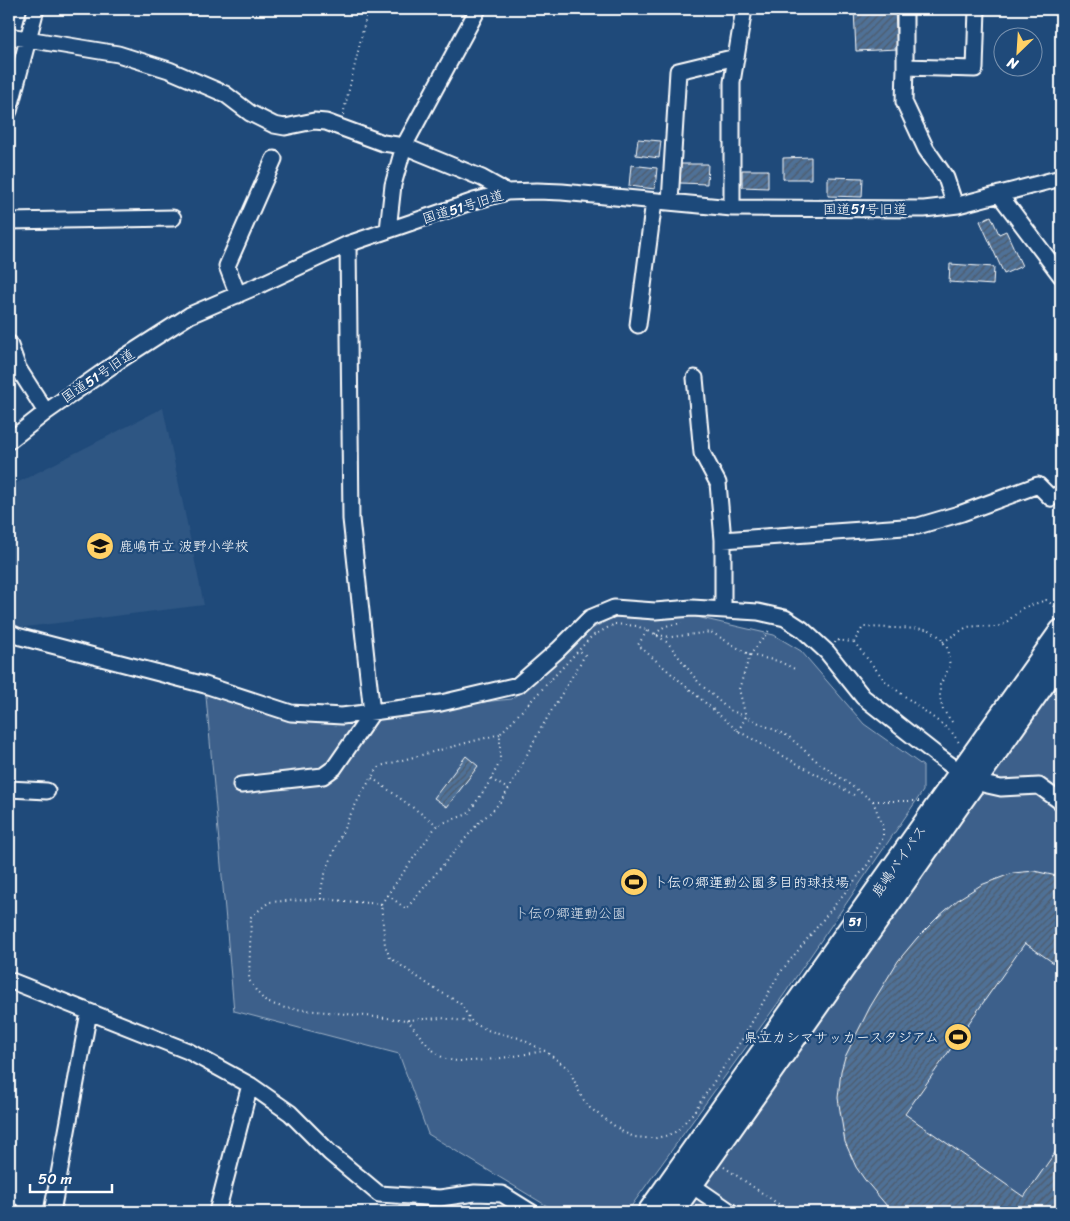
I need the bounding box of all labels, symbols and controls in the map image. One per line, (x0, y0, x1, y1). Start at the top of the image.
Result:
north arrow (992, 28, 1042, 78)
text: N (1003, 50, 1023, 77)
street label: 国道51号旧道 (419, 183, 507, 231)
street label: 国道51号旧道 (823, 197, 907, 222)
street label: 国道51号旧道 (56, 342, 140, 410)
school or university icon: 鹿嶋市立 波野小学校 (85, 531, 115, 561)
place label: 鹿嶋市立 波野小学校 (119, 534, 249, 559)
street label: 鹿嶋バイパス (865, 820, 933, 902)
sports icon: 卜伝の郷運動公園多目的球技場 (619, 867, 649, 897)
place label: 卜伝の郷運動公園多目的球技場 (653, 870, 849, 895)
park label: 卜伝の郷運動公園 (514, 901, 626, 926)
road number: 51 (844, 912, 866, 932)
sports icon: 県立カシマサッカースタジアム (943, 1022, 973, 1052)
place label: 県立カシマサッカースタジアム (744, 1025, 939, 1050)
scale bar (30, 1161, 112, 1193)
text: 50 m (38, 1166, 73, 1192)

